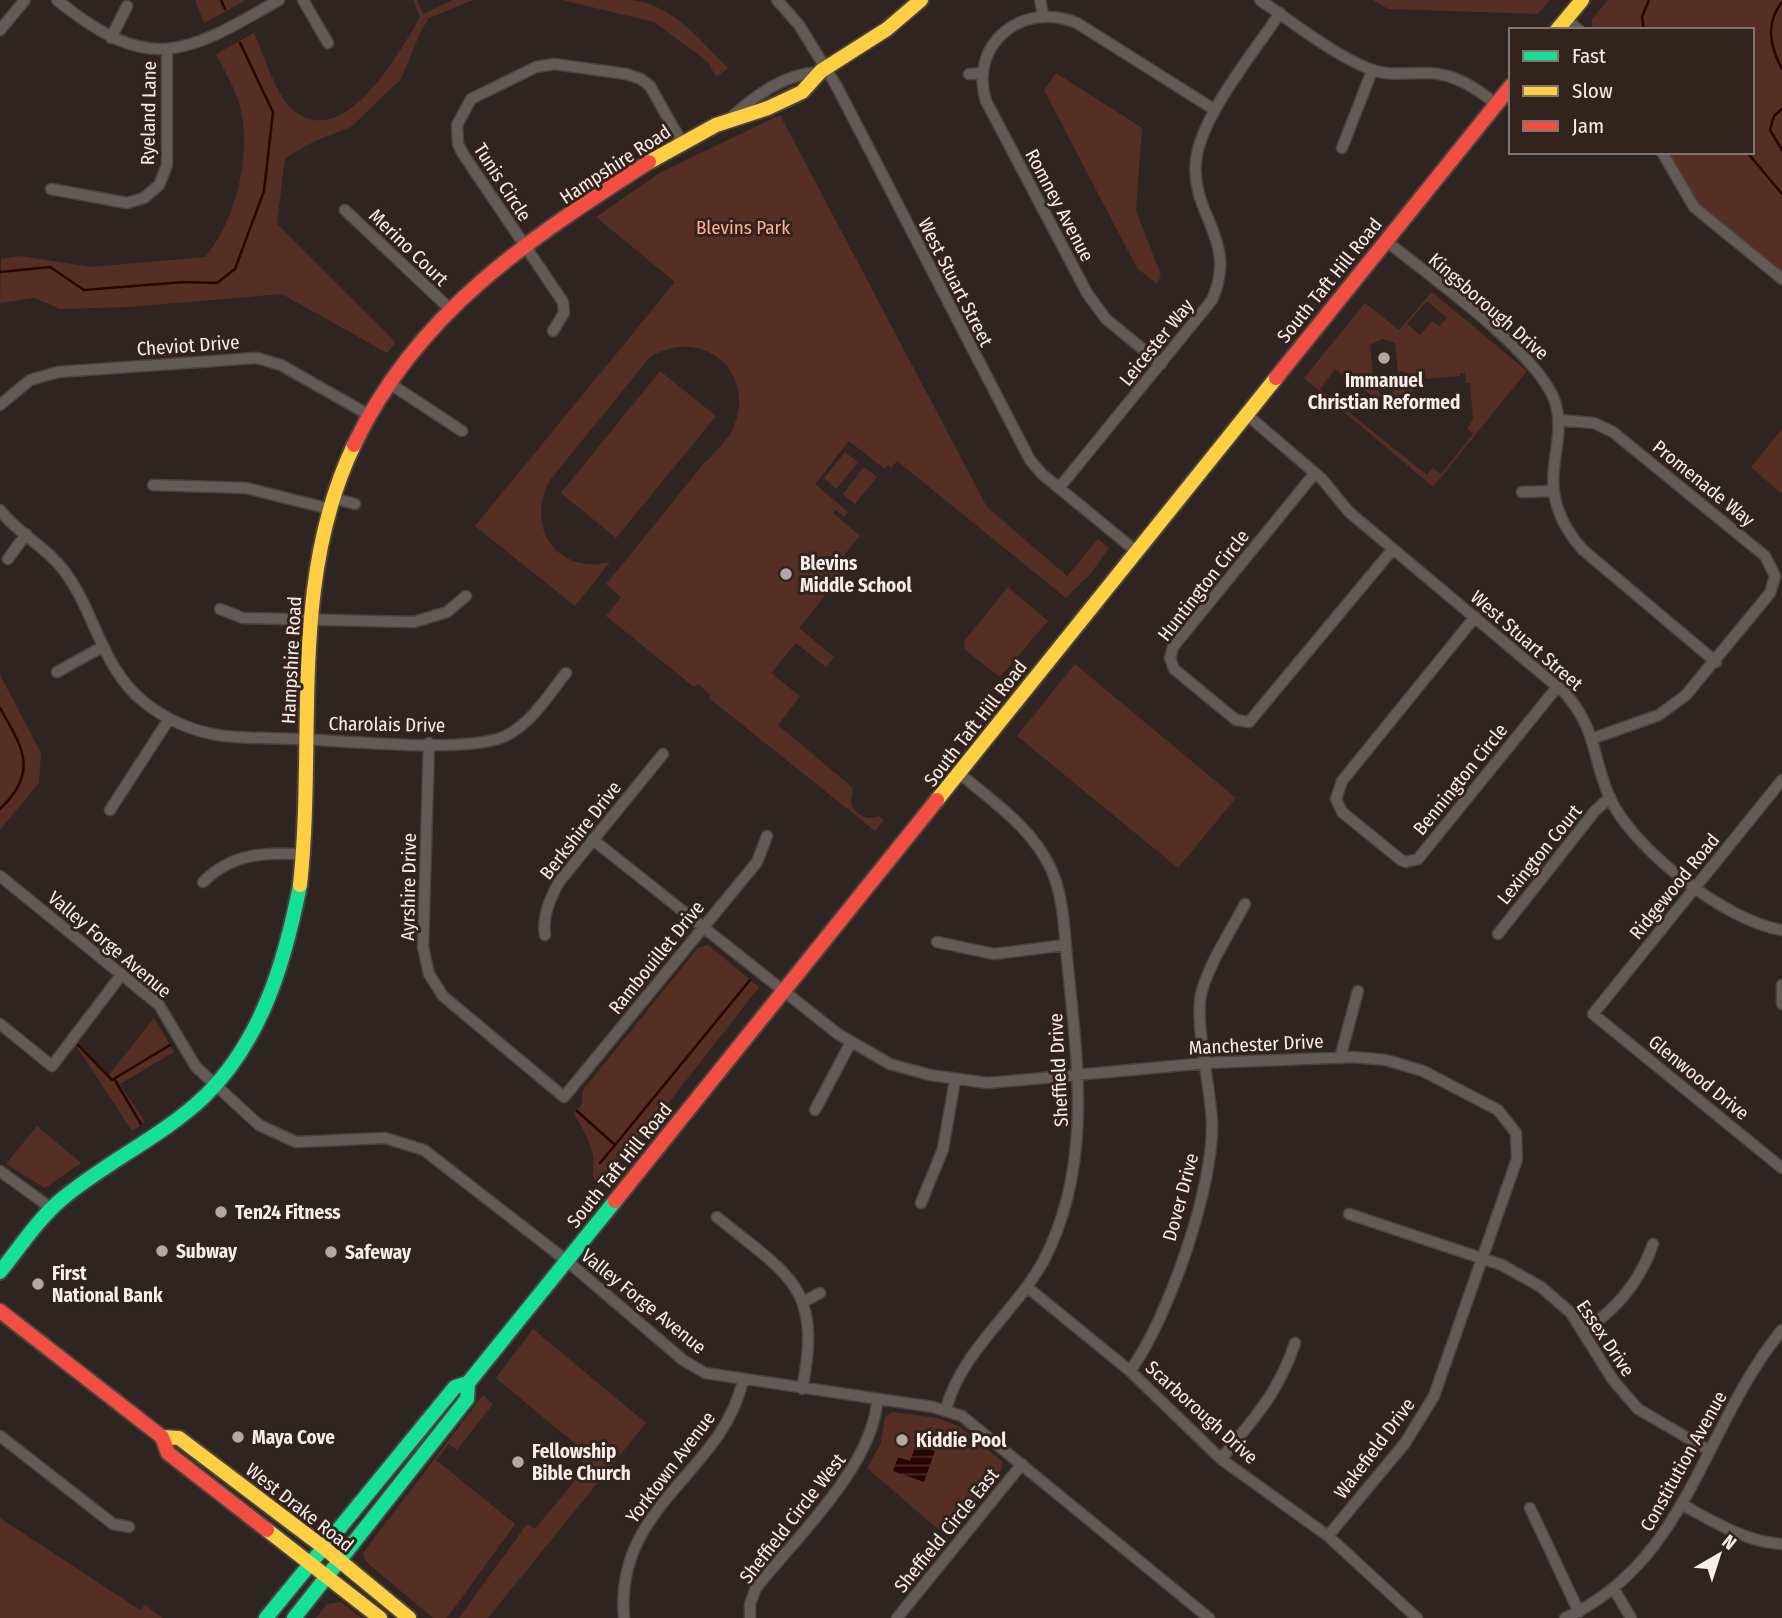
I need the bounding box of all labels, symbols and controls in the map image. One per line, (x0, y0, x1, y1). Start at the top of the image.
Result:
legend (1509, 28, 1754, 154)
text: Fast (1572, 43, 1606, 69)
street label: Ryeland Lane (136, 61, 161, 165)
text: Slow (1572, 78, 1613, 104)
text: Jam (1572, 113, 1604, 139)
street label: Hampshire Road (555, 120, 675, 209)
street label: Tunis Circle (469, 139, 536, 226)
street label: Romney Avenue (1020, 145, 1099, 265)
street label: Merino Court (364, 204, 453, 291)
street label: South Taft Hill Road (1272, 213, 1387, 347)
street label: West Stuart Street (913, 214, 998, 351)
park label: Blevins Park (696, 216, 790, 239)
street label: Kingsborough Drive (1424, 248, 1553, 365)
street label: Leicester Way (1114, 294, 1199, 390)
street label: Cheviot Drive (136, 330, 240, 361)
marker: Immanuel Christian Reformed (1376, 350, 1392, 366)
place label: Immanuel Christian Reformed (1308, 369, 1460, 414)
street label: Promenade Way (1648, 435, 1760, 532)
street label: Huntington Circle (1153, 525, 1254, 645)
place label: Blevins Middle School (800, 552, 912, 597)
marker: Blevins Middle School (778, 566, 794, 582)
street label: West Stuart Street (1466, 585, 1588, 696)
street label: Hampshire Road (277, 596, 306, 724)
street label: South Taft Hill Road (919, 656, 1032, 791)
street label: Charolais Drive (328, 712, 446, 737)
street label: Bennington Circle (1408, 719, 1512, 840)
street label: Berkshire Drive (535, 777, 626, 884)
street label: Lexington Court (1492, 799, 1587, 909)
street label: Ridgewood Road (1625, 829, 1724, 944)
street label: Ayrshire Drive (396, 833, 421, 941)
street label: Valley Forge Avenue (43, 886, 176, 1003)
street label: Rambouillet Drive (604, 896, 709, 1019)
street label: Sheffield Drive (1044, 1013, 1073, 1127)
street label: Manchester Drive (1188, 1029, 1324, 1060)
street label: Glenwood Drive (1644, 1030, 1754, 1125)
street label: South Taft Hill Road (562, 1098, 677, 1232)
street label: Dover Drive (1158, 1151, 1203, 1244)
place label: Ten24 Fitness (235, 1201, 341, 1224)
marker: Ten24 Fitness (213, 1204, 229, 1220)
place label: Subway (176, 1240, 238, 1263)
place label: Safeway (345, 1241, 412, 1264)
marker: Subway (154, 1243, 170, 1259)
marker: Safeway (323, 1244, 339, 1260)
street label: Valley Forge Avenue (577, 1244, 711, 1359)
place label: First National Bank (52, 1262, 163, 1307)
marker: First National Bank (30, 1276, 46, 1292)
street label: Essex Drive (1572, 1296, 1639, 1381)
street label: Scarborough Drive (1141, 1356, 1263, 1469)
street label: Constitution Avenue (1635, 1387, 1732, 1536)
street label: Wakefield Drive (1329, 1393, 1420, 1503)
street label: Yorktown Avenue (621, 1407, 720, 1528)
place label: Maya Cove (252, 1426, 335, 1449)
marker: Maya Cove (230, 1429, 246, 1445)
place label: Kiddie Pool (916, 1429, 1007, 1452)
marker: Kiddie Pool (894, 1432, 910, 1448)
place label: Fellowship Bible Church (532, 1440, 631, 1485)
street label: Sheffield Circle West (734, 1448, 851, 1588)
marker: Fellowship Bible Church (510, 1454, 526, 1470)
street label: West Drake Road (241, 1458, 358, 1557)
street label: Sheffield Circle East (889, 1463, 1004, 1597)
north arrow (1684, 1520, 1754, 1590)
text: N (1718, 1530, 1741, 1555)

